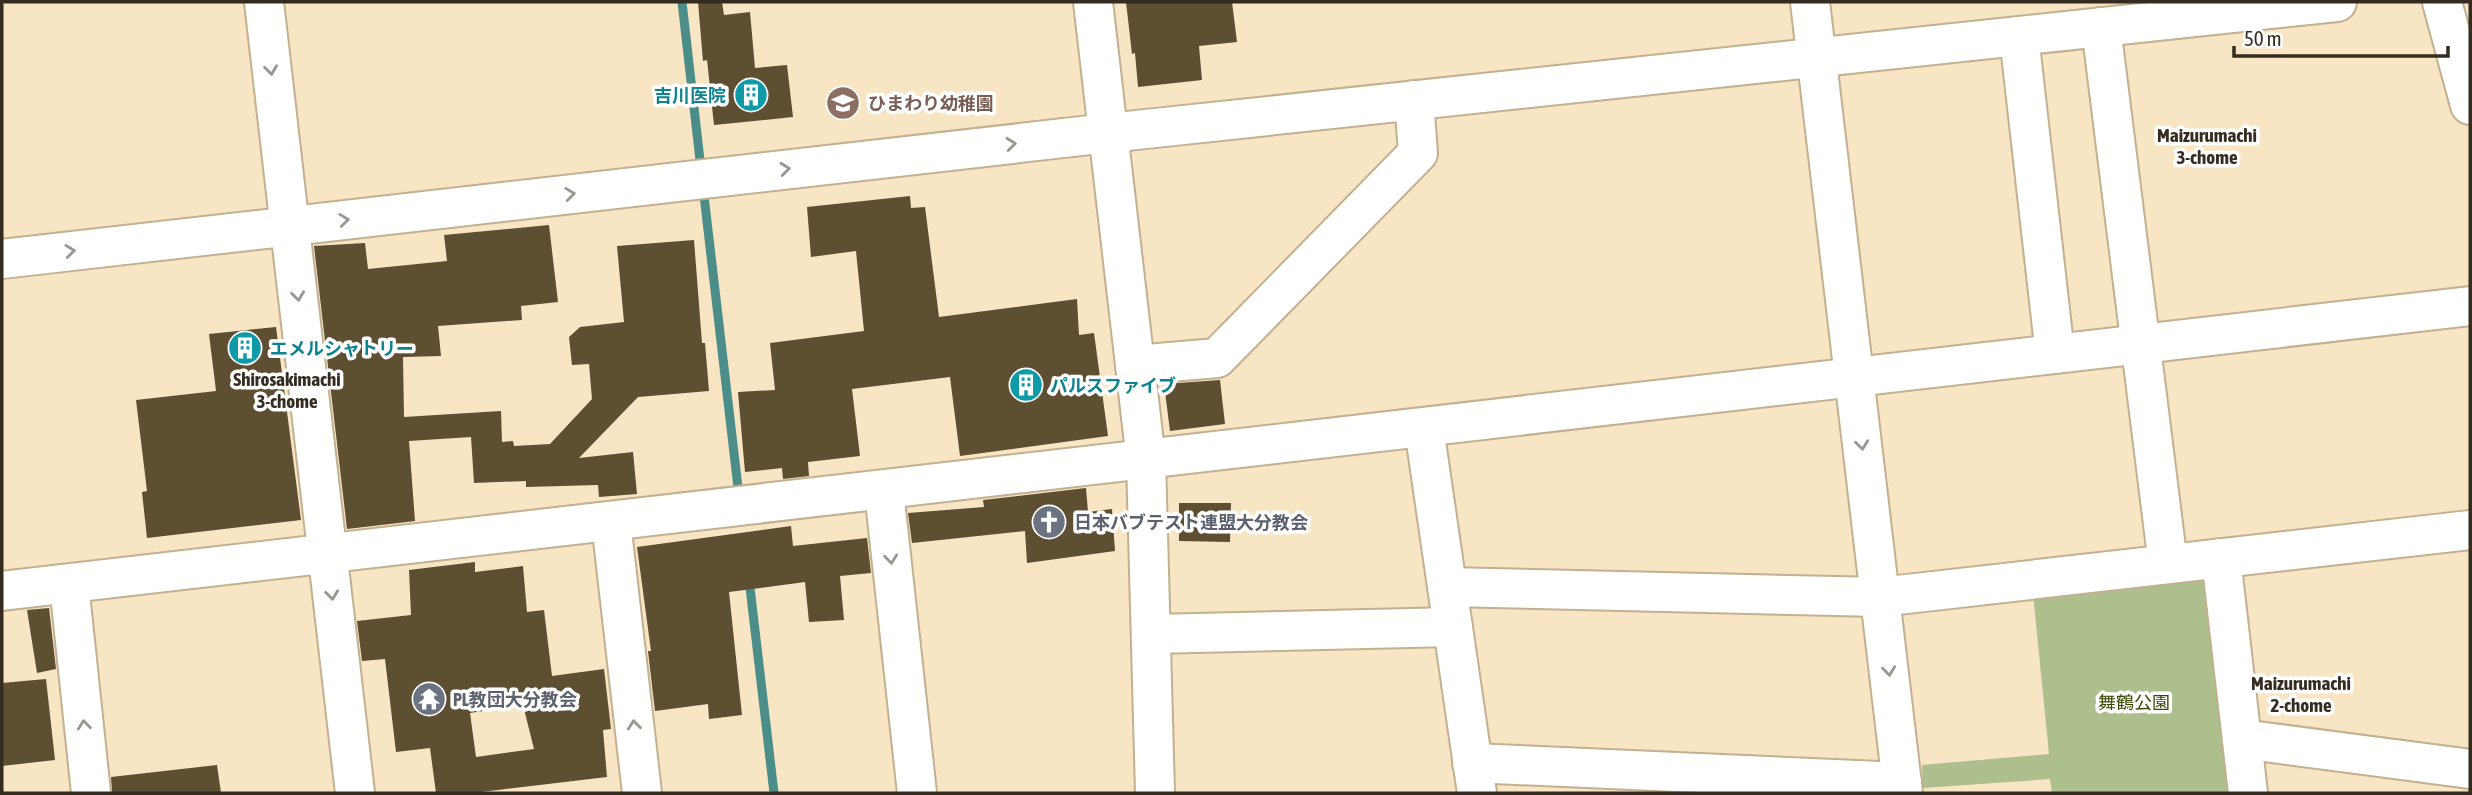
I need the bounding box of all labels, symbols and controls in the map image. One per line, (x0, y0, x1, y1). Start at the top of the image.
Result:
scale bar (2234, 14, 2448, 58)
text: 50 m (2244, 26, 2282, 50)
one-way arrow (264, 64, 279, 75)
building icon: 吉川医院 (732, 76, 770, 114)
school or university icon: ひまわり幼稚園 (824, 84, 862, 122)
place label: 吉川医院 (654, 85, 726, 106)
place label: ひまわり幼稚園 (868, 93, 994, 114)
district label: Maizurumachi 3-chome (2157, 124, 2257, 168)
one-way arrow (1005, 136, 1017, 151)
one-way arrow (779, 162, 791, 177)
one-way arrow (564, 186, 576, 201)
one-way arrow (338, 212, 350, 227)
one-way arrow (64, 244, 75, 259)
one-way arrow (290, 290, 305, 301)
building icon: エメルシャトリー (226, 329, 264, 367)
place label: エメルシャトリー (270, 338, 414, 359)
building icon: パルスファイブ (1007, 366, 1045, 404)
district label: Shirosakimachi 3-chome (233, 368, 341, 412)
place label: パルスファイブ (1050, 375, 1176, 396)
one-way arrow (1855, 439, 1870, 451)
church icon: 日本バブテスト連盟大分教会 (1030, 503, 1068, 541)
place label: 日本バブテスト連盟大分教会 (1074, 512, 1308, 533)
one-way arrow (884, 553, 899, 564)
one-way arrow (324, 589, 339, 600)
one-way arrow (1881, 665, 1896, 677)
district label: Maizurumachi 2-chome (2251, 672, 2351, 716)
temple icon: PL教団大分教会 (410, 680, 448, 718)
place label: PL教団大分教会 (453, 689, 577, 710)
park label: 舞鶴公園 (2098, 692, 2170, 713)
one-way arrow (76, 720, 91, 731)
one-way arrow (627, 720, 642, 731)

